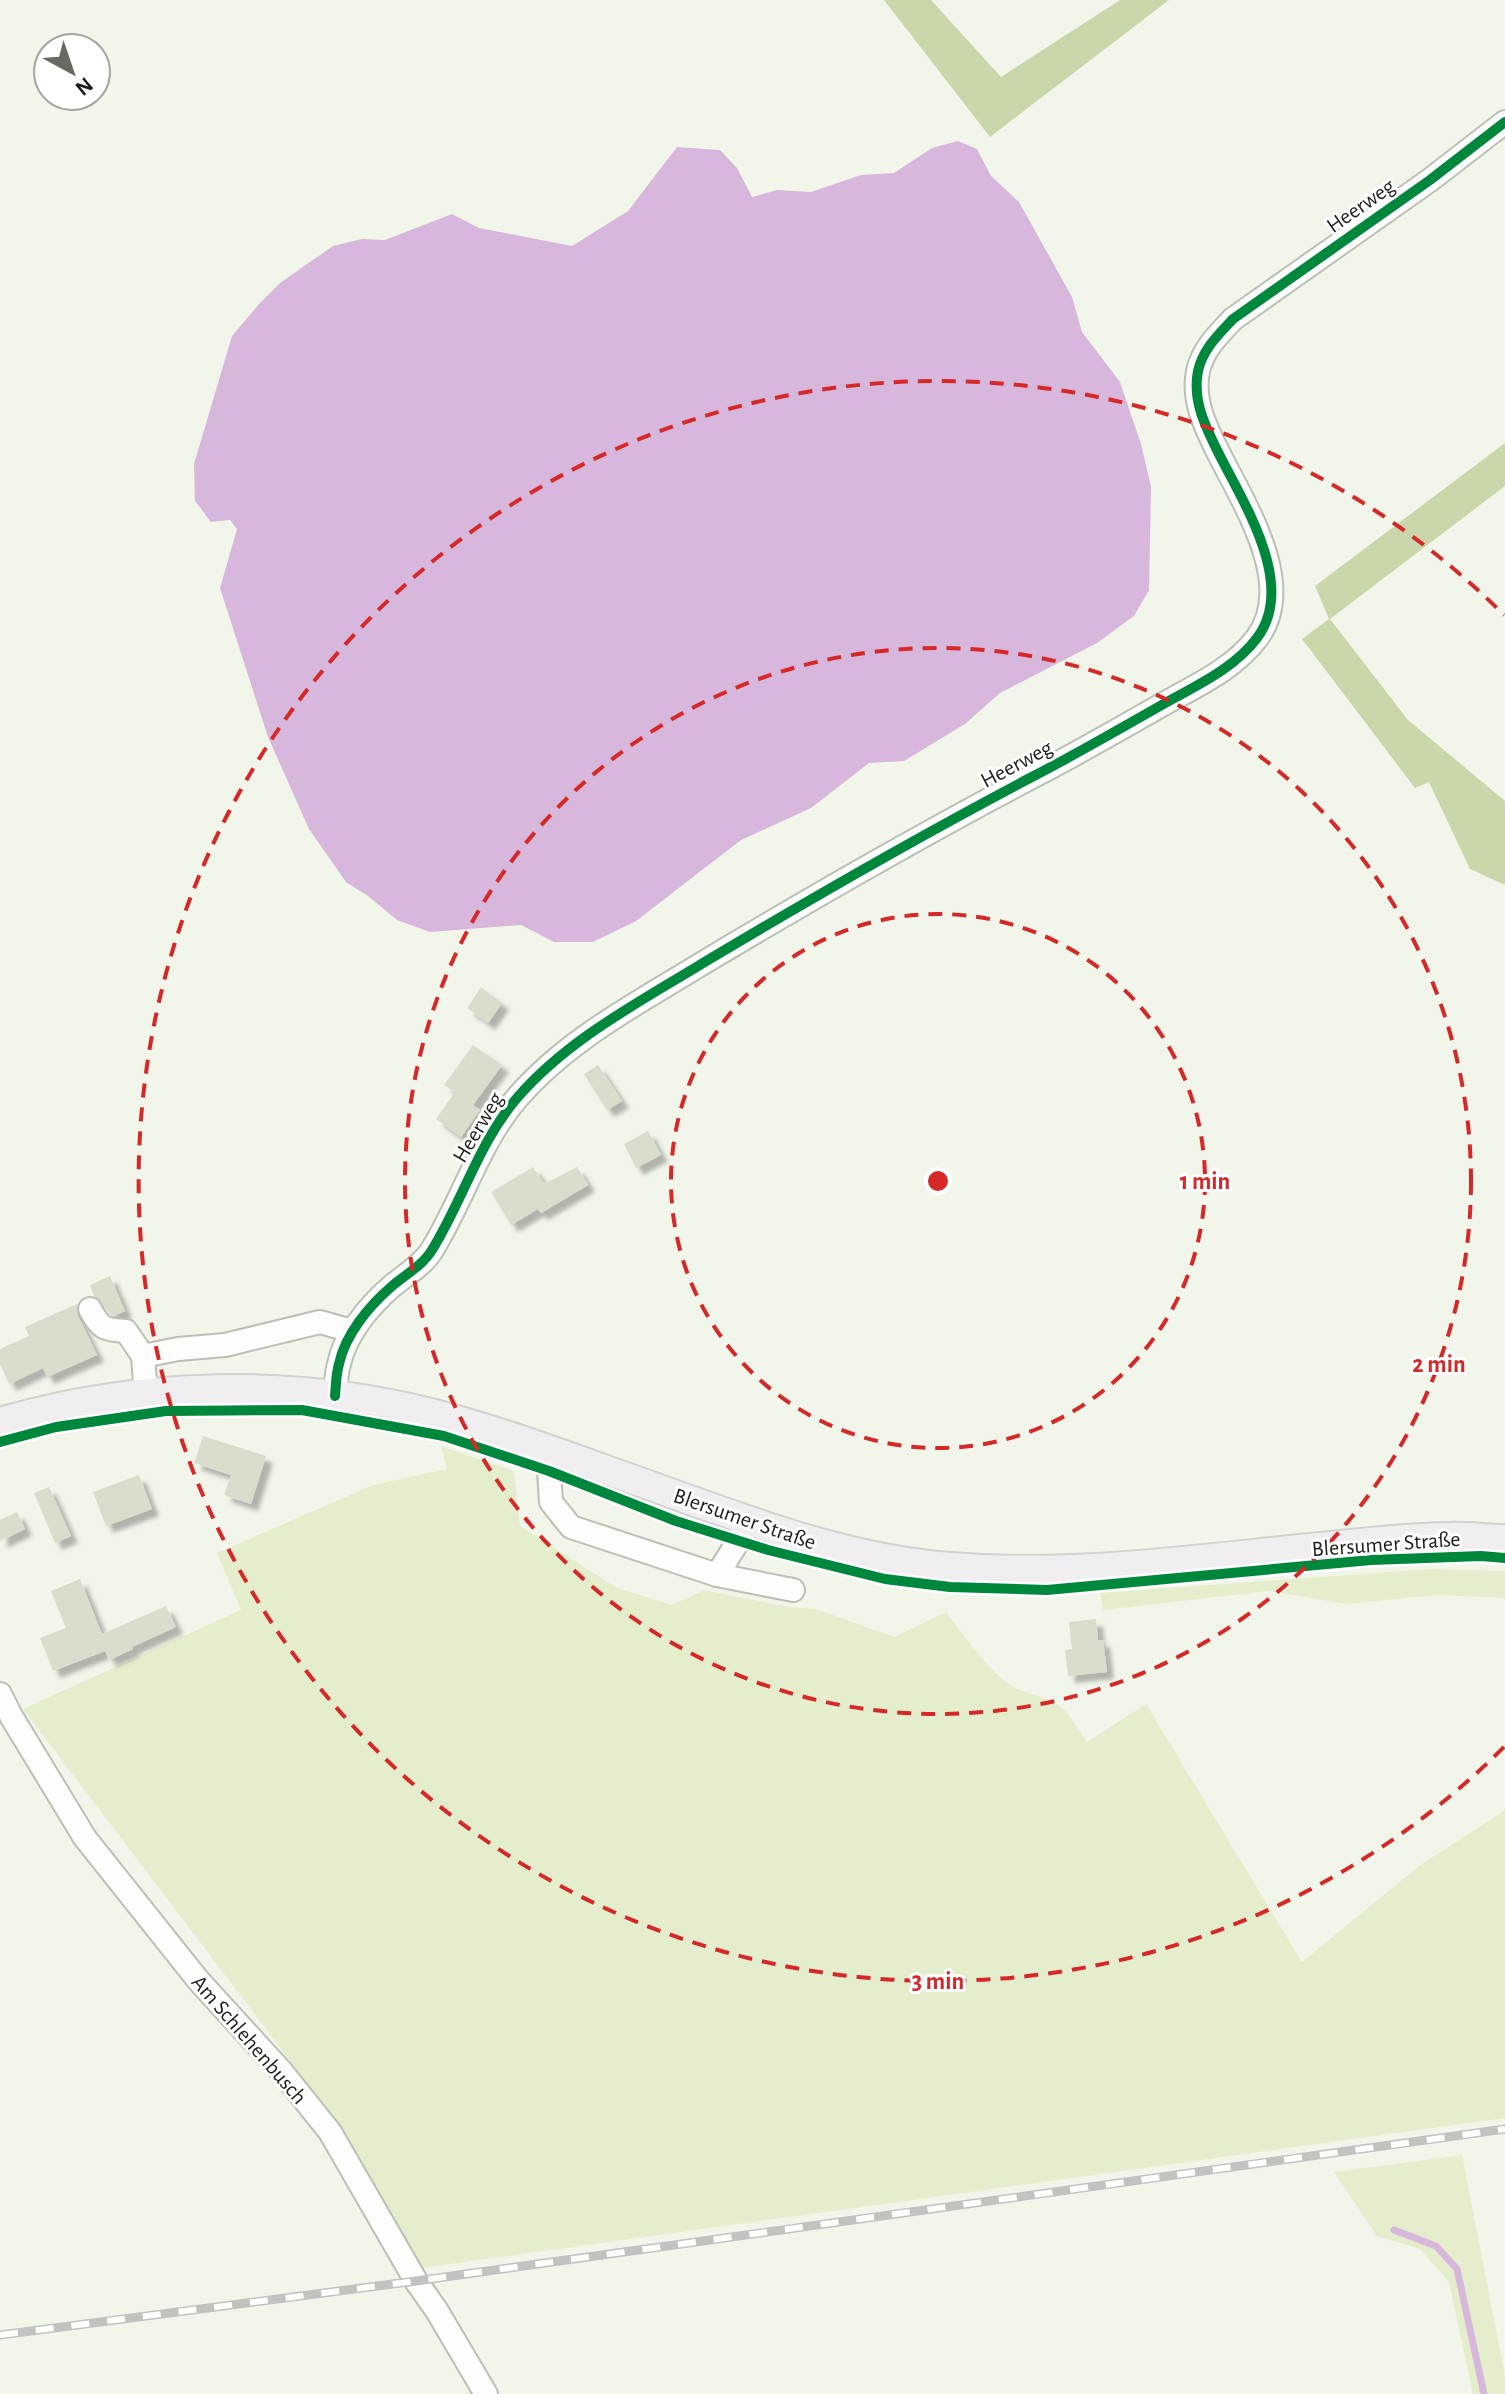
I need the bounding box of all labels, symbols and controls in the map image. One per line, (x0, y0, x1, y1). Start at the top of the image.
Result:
north arrow (32, 32, 112, 112)
text: N (71, 73, 97, 100)
street label: Heerweg (1323, 174, 1399, 237)
street label: Heerweg (977, 736, 1056, 792)
street label: Heerweg (448, 1088, 507, 1166)
centre of rings (924, 1167, 952, 1195)
text: 1 min (1180, 1170, 1230, 1194)
text: 2 min (1412, 1353, 1466, 1377)
street label: Blersumer Straße (671, 1484, 819, 1554)
street label: Blersumer Straße (1311, 1528, 1461, 1560)
text: 3 min (912, 1970, 964, 1994)
street label: Am Schlehenbusch (188, 1971, 311, 2108)

